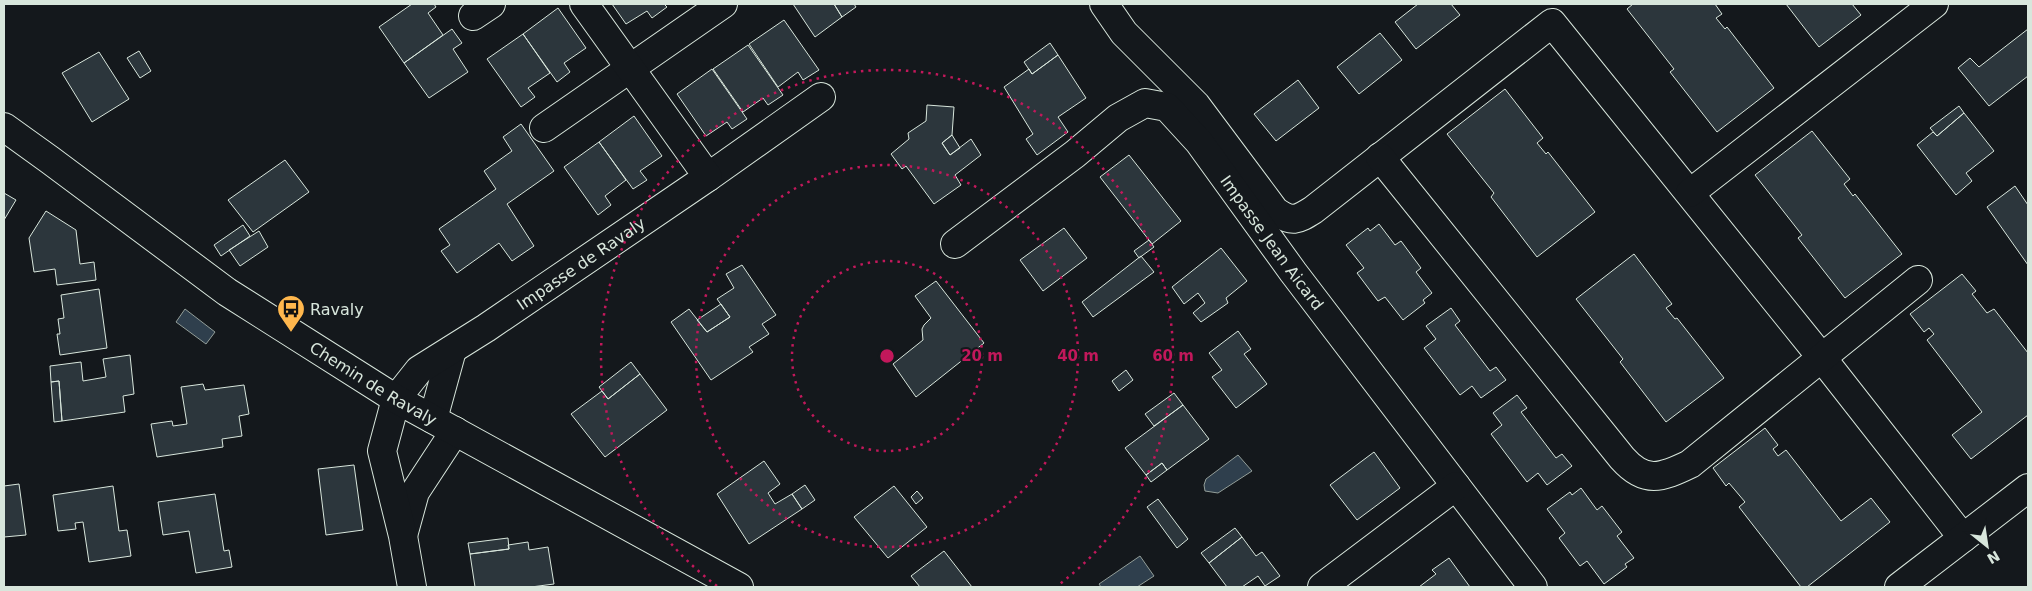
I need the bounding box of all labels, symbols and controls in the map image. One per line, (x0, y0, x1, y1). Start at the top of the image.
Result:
street label: Impasse Jean Aicard (1216, 172, 1327, 314)
street label: Impasse de Ravaly (513, 214, 649, 314)
bus stop icon: Ravaly (276, 294, 306, 333)
place label: Ravaly (310, 300, 364, 319)
street label: Chemin de Ravaly (306, 338, 440, 430)
centre of rings (878, 347, 896, 365)
text: 20 m (961, 347, 1003, 365)
text: 40 m (1057, 347, 1099, 365)
text: 60 m (1152, 347, 1194, 365)
north arrow (1962, 521, 2012, 571)
text: N (1984, 547, 2003, 567)

